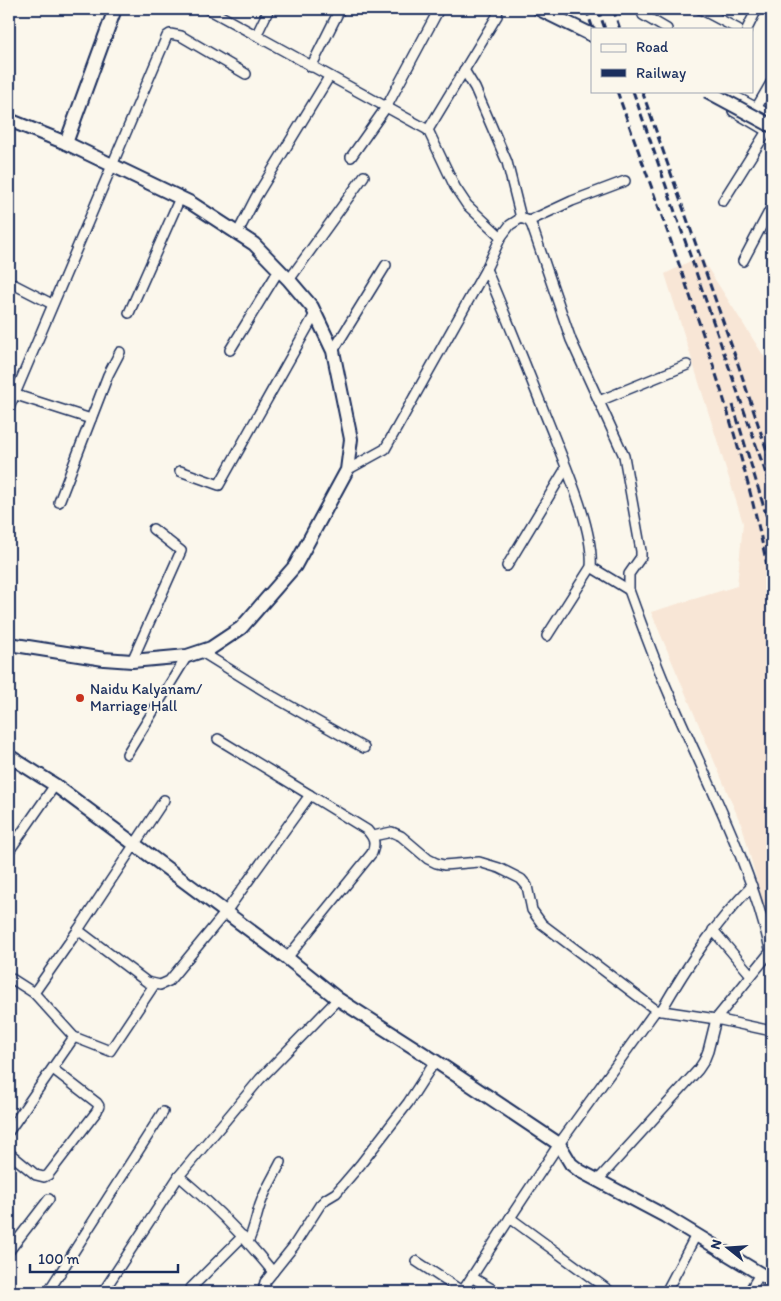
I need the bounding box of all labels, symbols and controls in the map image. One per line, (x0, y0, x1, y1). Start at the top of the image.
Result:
legend (591, 28, 754, 92)
text: Road (636, 38, 669, 56)
text: Railway (636, 64, 686, 82)
place label: Naidu Kalyanam/ Marriage Hall (90, 680, 203, 715)
marker: Naidu Kalyanam/ Marriage Hall (74, 692, 86, 704)
north arrow (704, 1224, 754, 1274)
text: N (707, 1237, 726, 1251)
scale bar (30, 1241, 178, 1273)
text: 100 m (38, 1250, 80, 1268)

